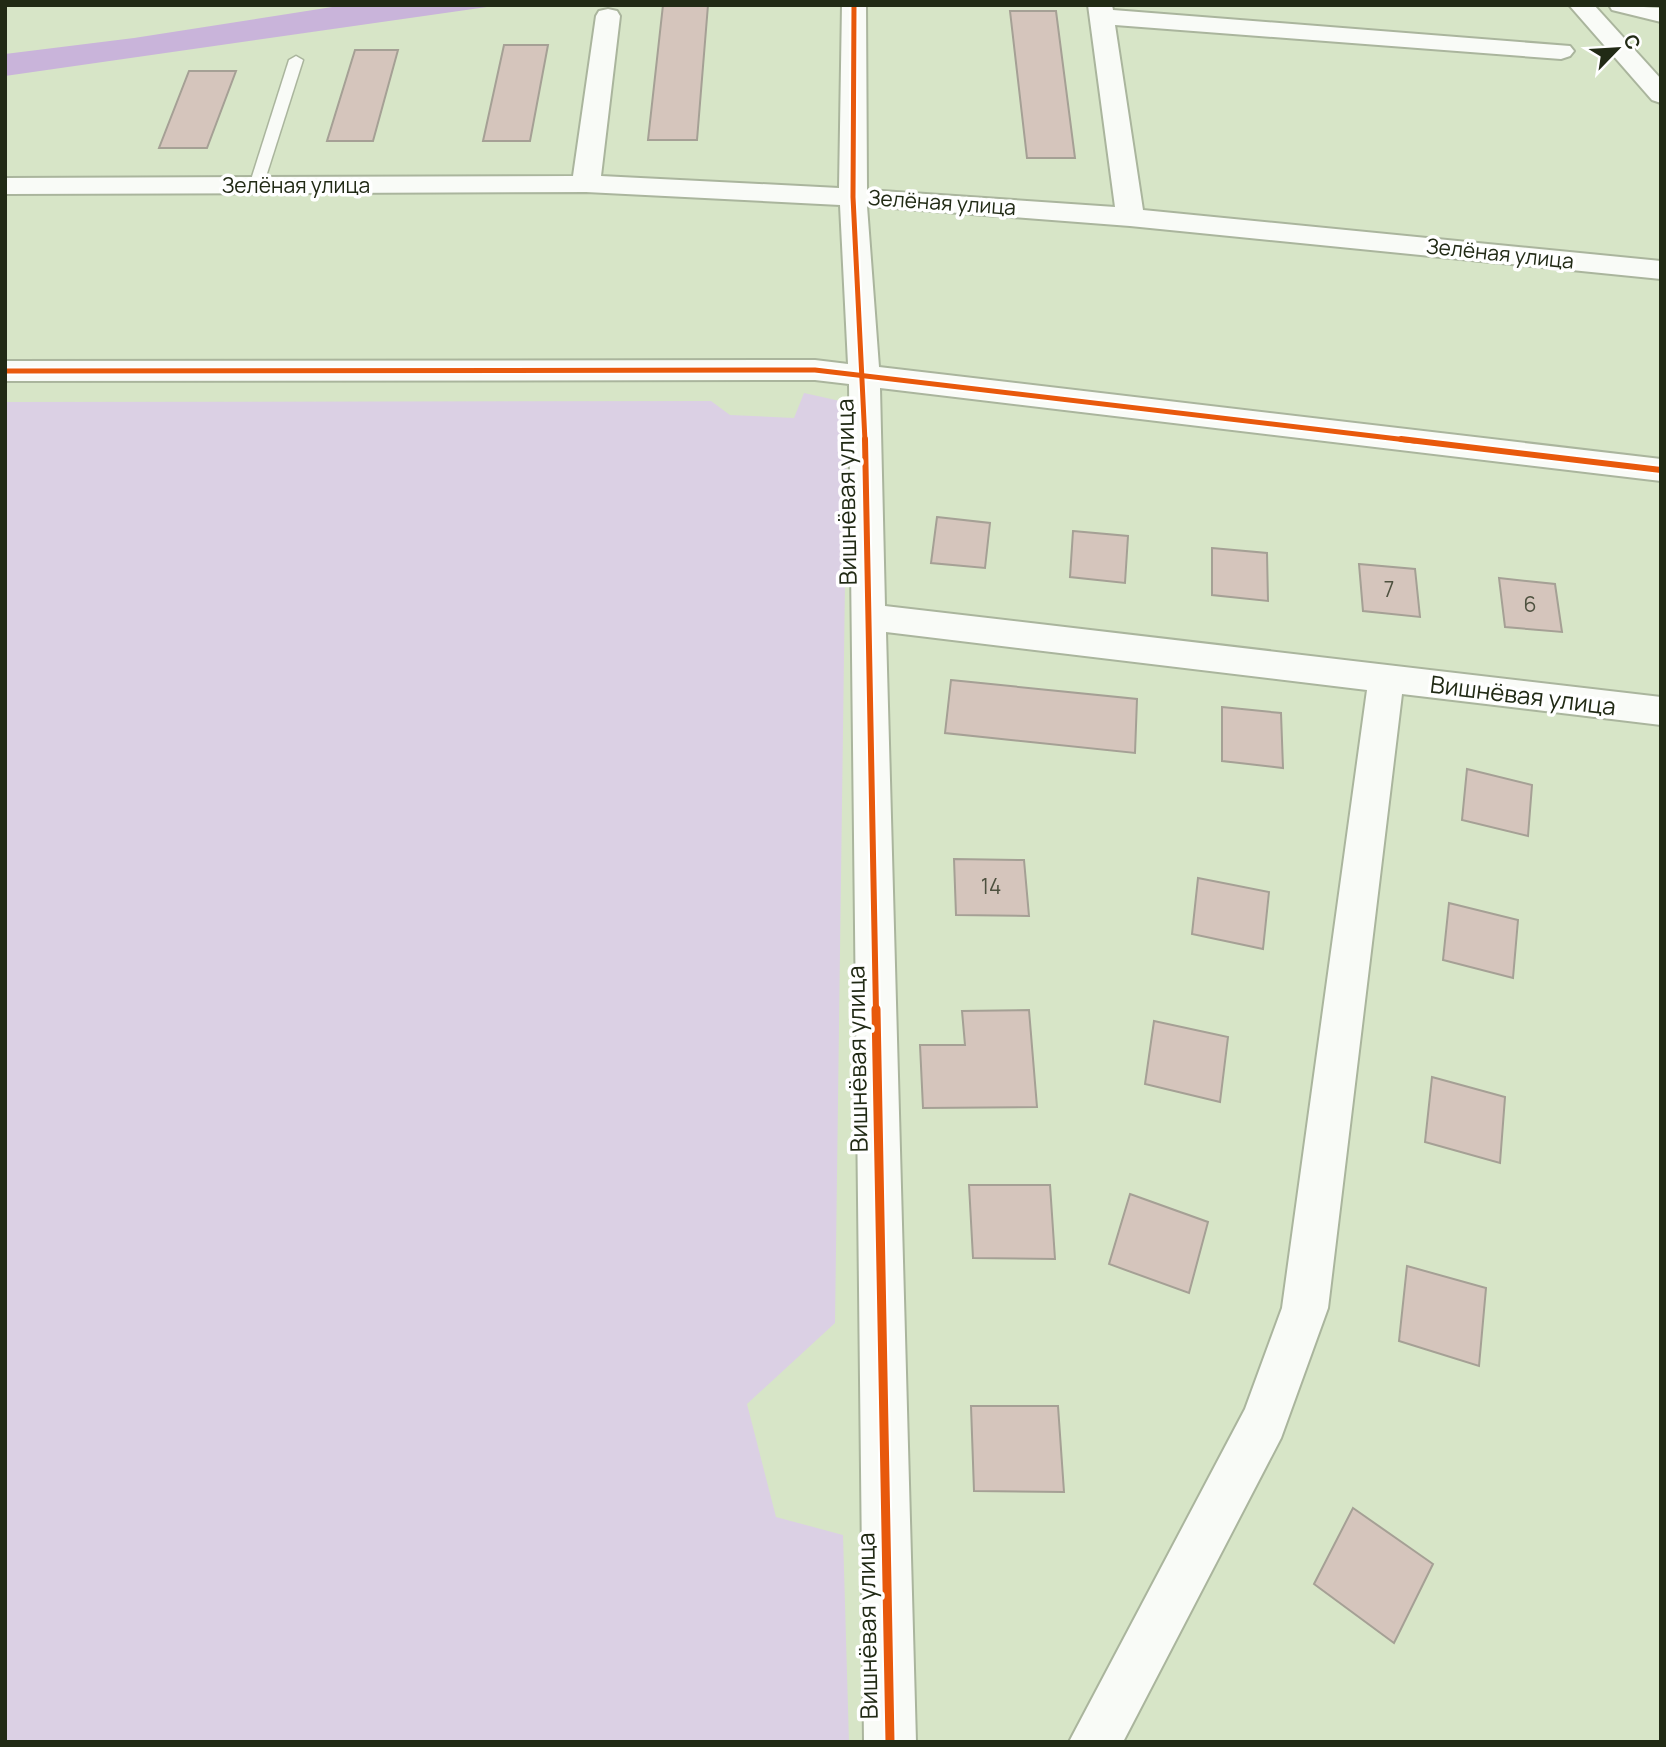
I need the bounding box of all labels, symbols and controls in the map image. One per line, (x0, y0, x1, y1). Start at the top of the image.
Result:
north arrow (1582, 14, 1652, 84)
text: С (1618, 30, 1647, 54)
street label: Зелёная улица (222, 171, 370, 199)
street label: Зелёная улица (867, 183, 1017, 221)
street label: Зелёная улица (1425, 231, 1575, 275)
street label: Вишнёвая улица (827, 398, 864, 586)
house number: 7 (1384, 575, 1394, 603)
house number: 6 (1523, 590, 1537, 618)
street label: Вишнёвая улица (1428, 667, 1618, 722)
house number: 14 (981, 872, 1001, 900)
street label: Вишнёвая улица (838, 965, 875, 1153)
street label: Вишнёвая улица (848, 1532, 885, 1720)

